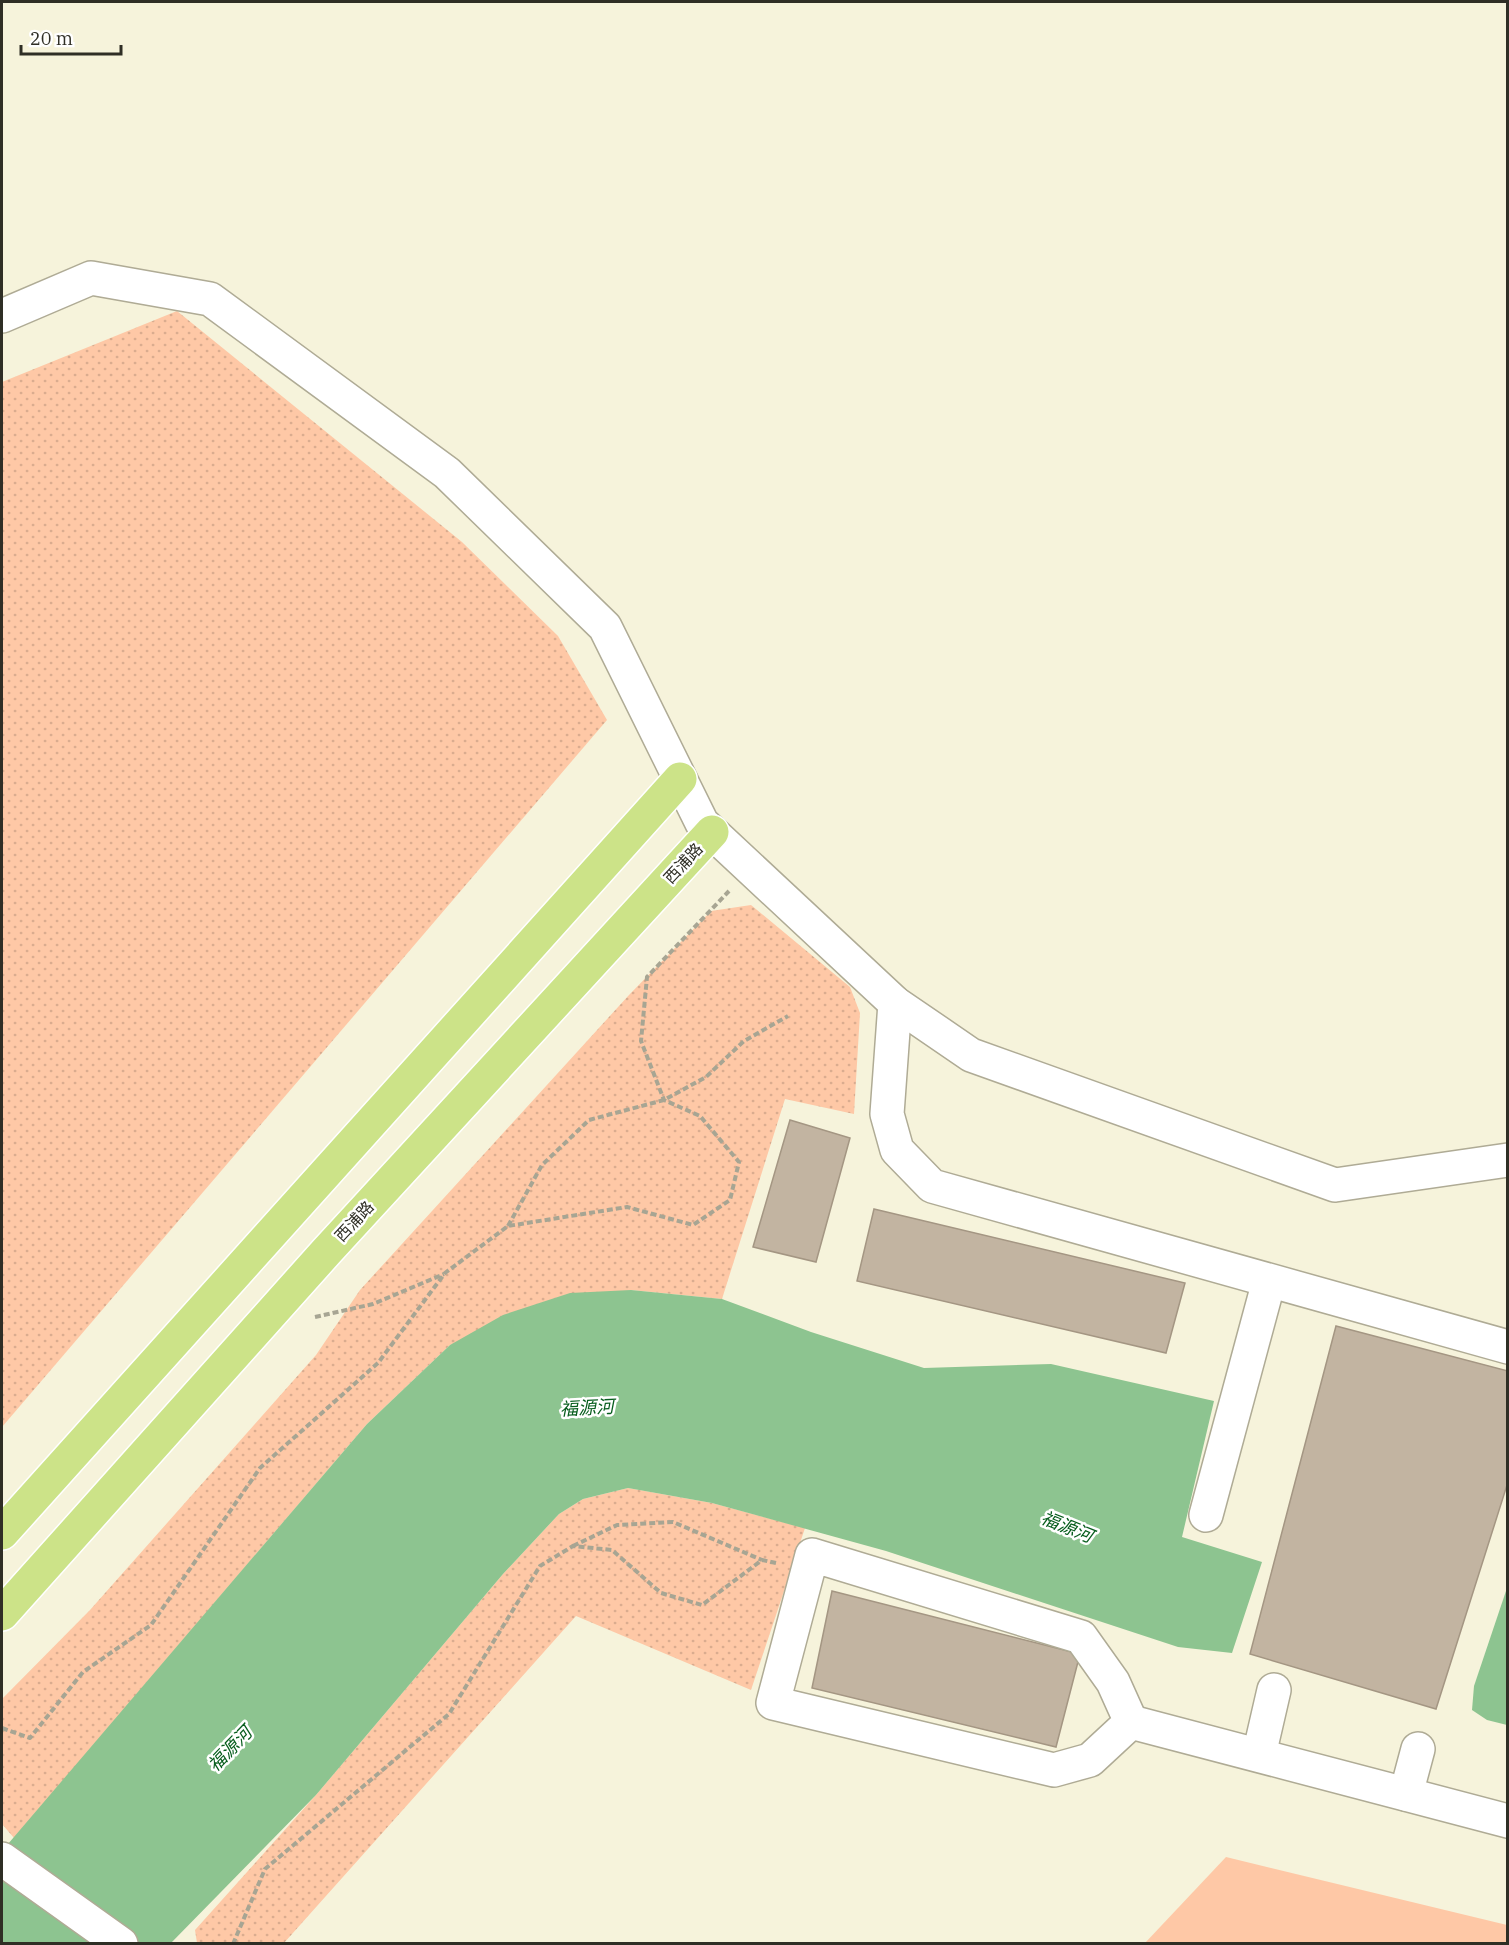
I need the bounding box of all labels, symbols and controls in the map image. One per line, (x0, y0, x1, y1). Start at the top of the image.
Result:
scale bar (21, 18, 122, 56)
text: 20 m (30, 27, 73, 50)
street label: 西浦路 (659, 839, 707, 887)
street label: 西浦路 (330, 1197, 378, 1245)
water label: 福源河 (559, 1394, 618, 1420)
water label: 福源河 (1038, 1506, 1099, 1548)
water label: 福源河 (203, 1719, 259, 1776)

